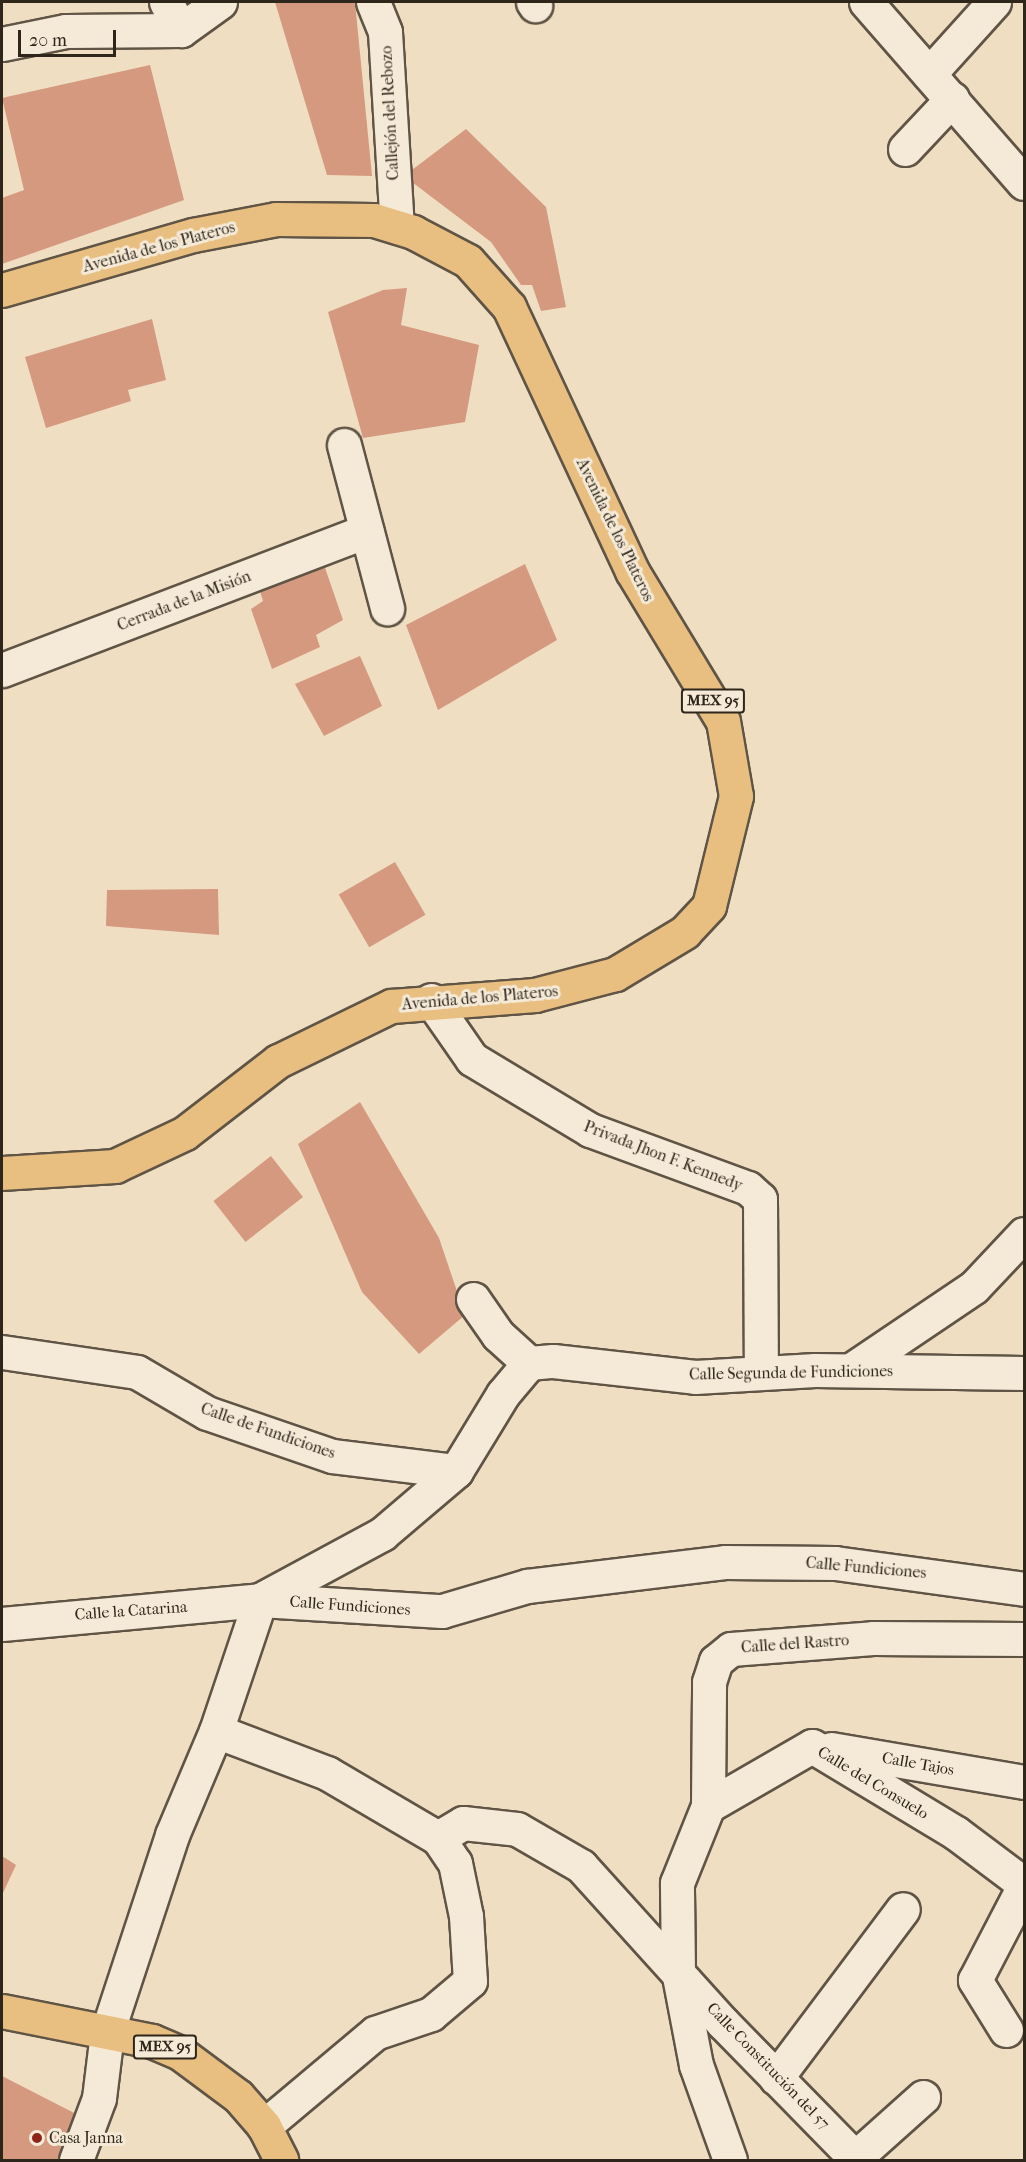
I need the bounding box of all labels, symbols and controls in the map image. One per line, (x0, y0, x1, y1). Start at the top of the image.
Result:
scale bar (21, 18, 118, 56)
text: 20 m (29, 30, 67, 51)
street label: Callejón del Rebozo (377, 45, 403, 181)
street label: Avenida de los Plateros (81, 217, 237, 277)
street label: Avenida de los Plateros (572, 455, 658, 605)
street label: Cerrada de la Misión (114, 567, 254, 635)
road number: MEX 95 (680, 689, 746, 713)
street label: Avenida de los Plateros (401, 982, 559, 1014)
street label: Privada Jhon F. Kennedy (581, 1117, 745, 1195)
street label: Calle Segunda de Fundiciones (689, 1362, 893, 1384)
street label: Calle de Fundiciones (198, 1399, 338, 1463)
street label: Calle Fundiciones (805, 1553, 927, 1583)
street label: Calle Fundiciones (289, 1592, 411, 1620)
street label: Calle la Catarina (74, 1597, 188, 1625)
street label: Calle del Rastro (740, 1631, 850, 1657)
street label: Calle del Consuelo (814, 1742, 932, 1824)
street label: Calle Tajos (880, 1748, 956, 1780)
street label: Calle Constitución del 57 (703, 1999, 833, 2133)
road number: MEX 95 (132, 2035, 198, 2059)
place label: Casa Janna (49, 2128, 123, 2148)
marker: Casa Janna (30, 2131, 44, 2145)

